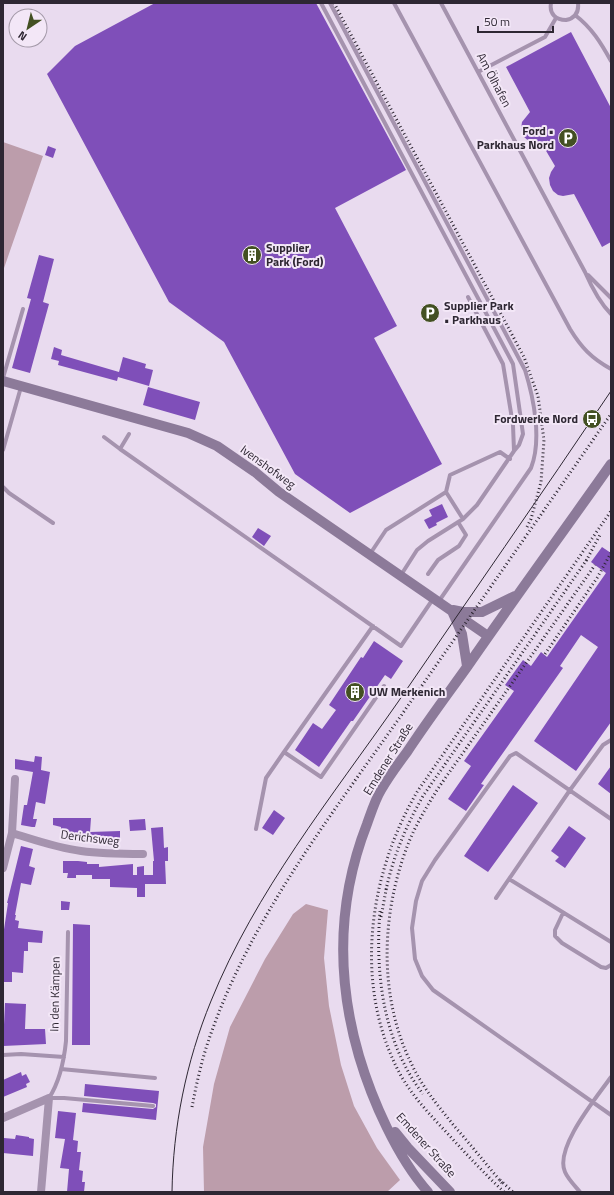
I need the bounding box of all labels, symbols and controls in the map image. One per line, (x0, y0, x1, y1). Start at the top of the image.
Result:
north arrow (8, 8, 48, 48)
scale bar (478, 8, 553, 34)
text: 50 m (484, 12, 510, 31)
text: N (15, 27, 30, 45)
street label: Am Ölhafen (472, 49, 517, 110)
place label: Ford • Parkhaus Nord (477, 121, 554, 154)
parking icon: Ford • Parkhaus Nord (557, 127, 579, 149)
place label: Supplier Park (Ford) (266, 238, 324, 271)
building icon: Supplier Park (Ford) (241, 244, 263, 266)
place label: Supplier Park • Parkhaus (444, 296, 514, 329)
parking icon: Supplier Park • Parkhaus (419, 302, 441, 324)
bus stop icon: Fordwerke Nord (581, 408, 603, 430)
place label: Fordwerke Nord (494, 409, 578, 428)
street label: Ivenshofweg (237, 440, 300, 493)
building icon: UW Merkenich (344, 681, 366, 703)
place label: UW Merkenich (369, 682, 445, 701)
street label: Emdener Straße (358, 719, 417, 799)
street label: Derichsweg (60, 824, 121, 851)
street label: In den Kämpen (44, 956, 65, 1032)
street label: Emdener Straße (392, 1108, 461, 1182)

